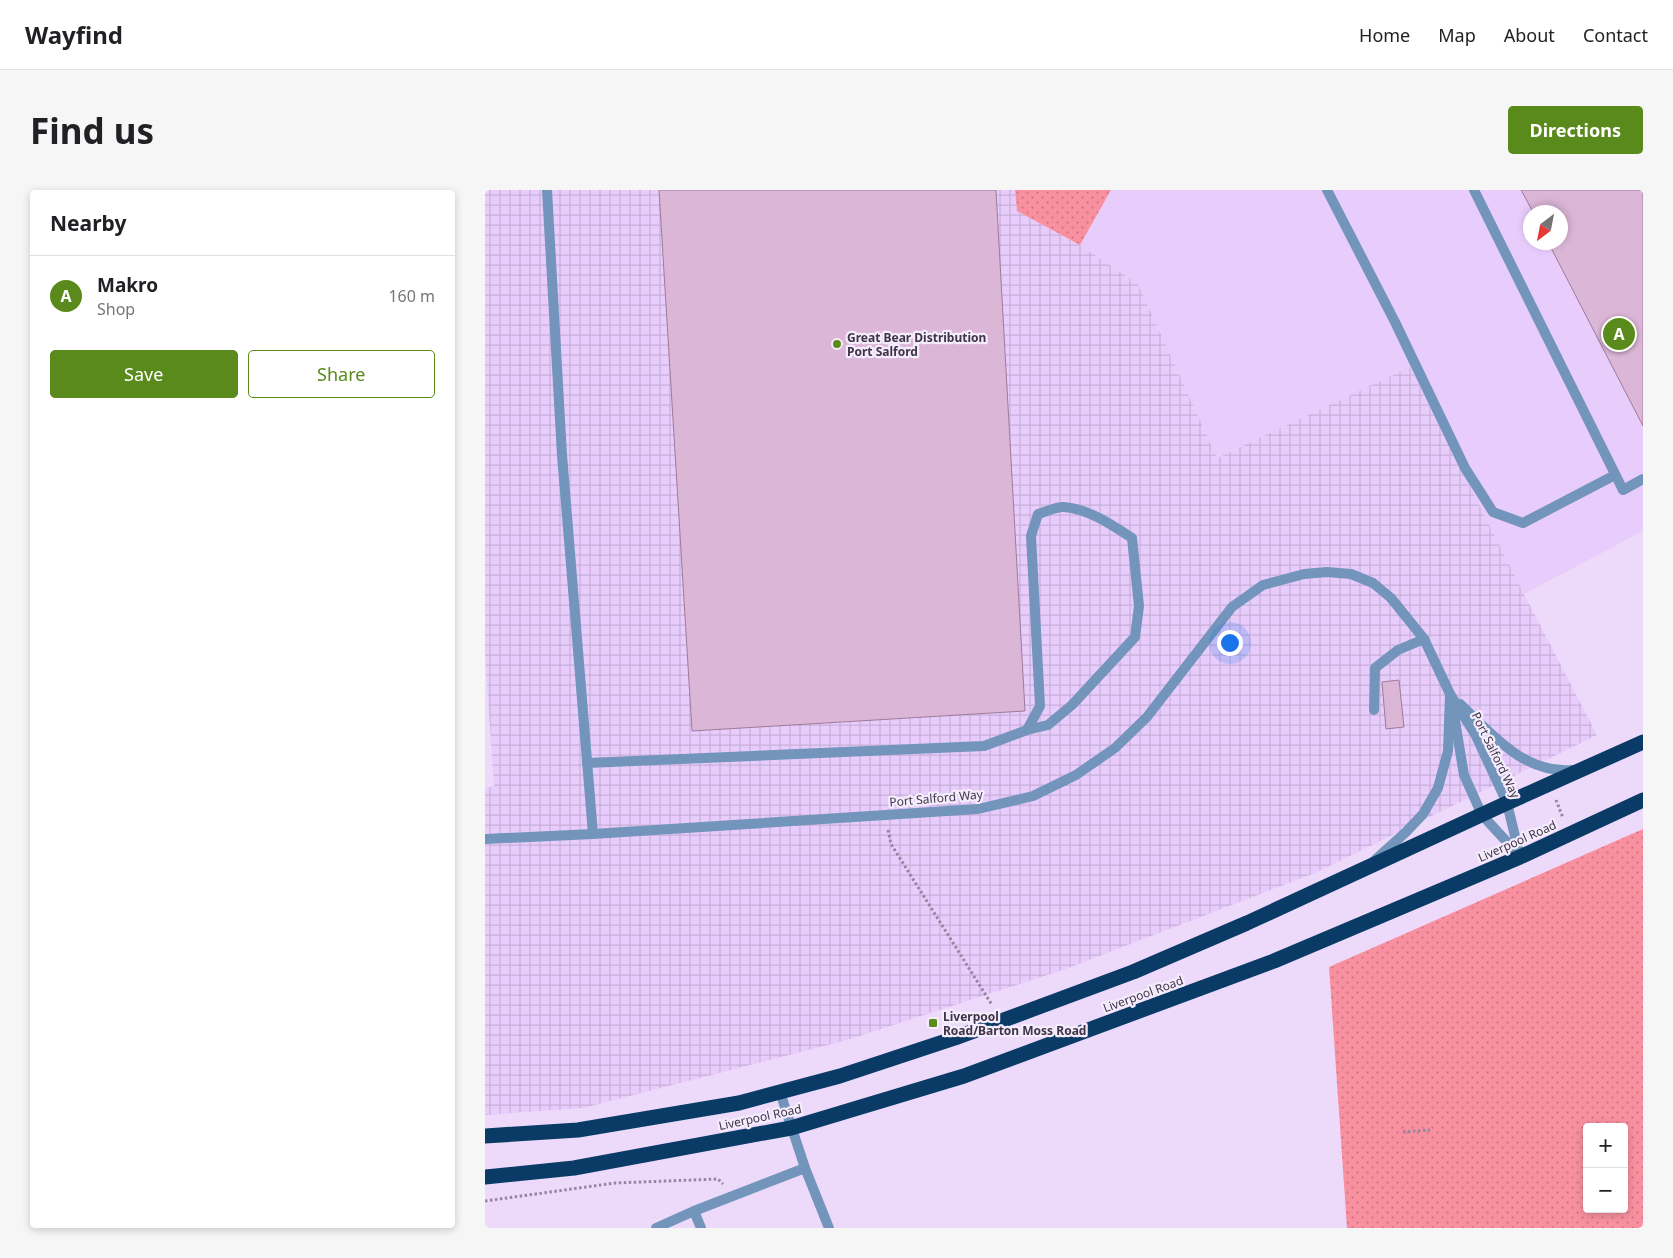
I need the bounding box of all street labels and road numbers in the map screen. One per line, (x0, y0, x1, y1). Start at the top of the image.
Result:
street label: Port Salford Way (1468, 709, 1525, 802)
street label: Port Salford Way (889, 785, 984, 811)
street label: Liverpool Road (1475, 816, 1559, 866)
street label: Liverpool Road (1101, 972, 1185, 1016)
street label: Liverpool Road (717, 1100, 803, 1134)

